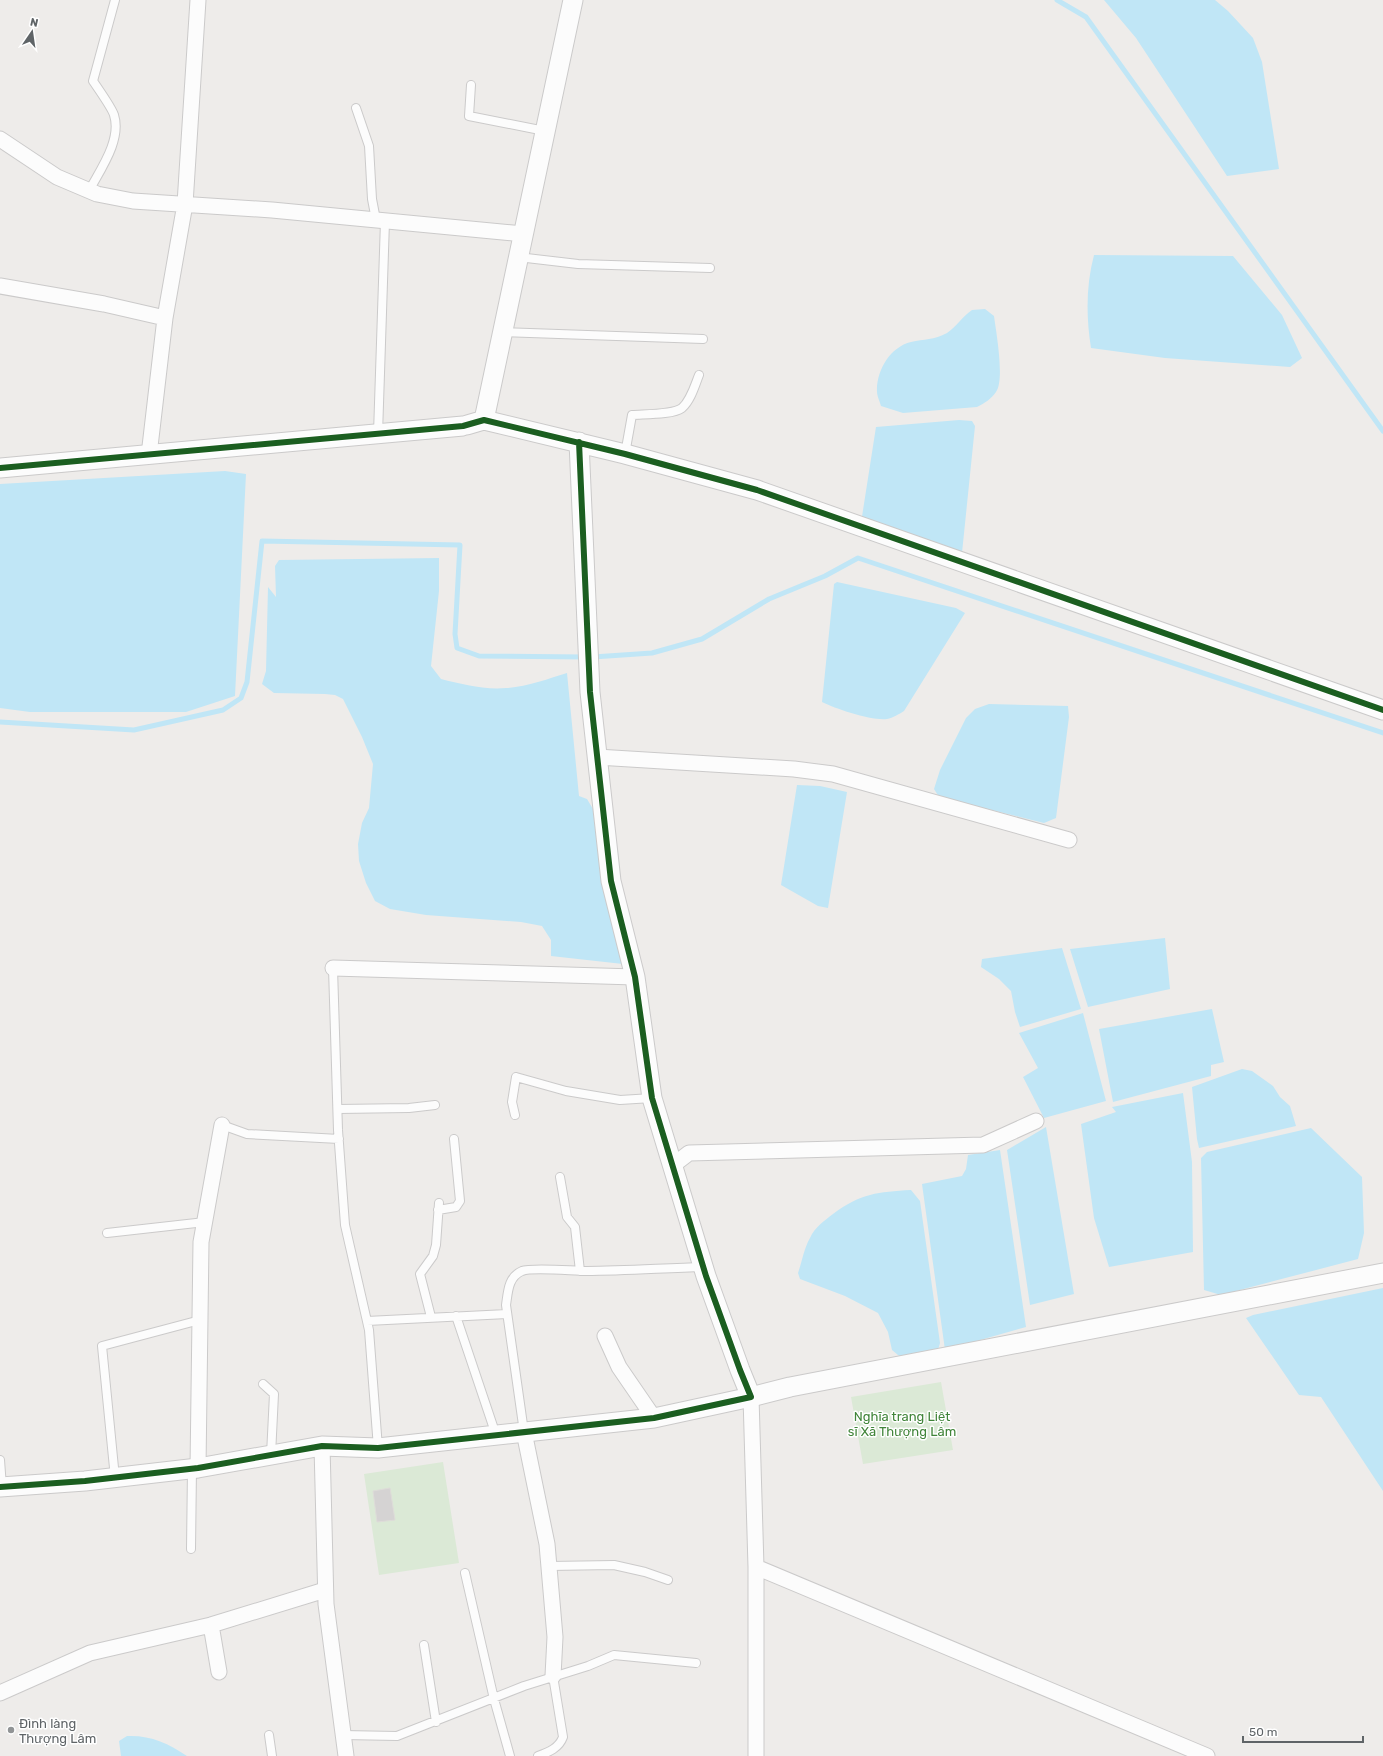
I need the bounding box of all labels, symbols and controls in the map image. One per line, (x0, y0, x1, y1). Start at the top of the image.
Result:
north arrow (12, 12, 52, 52)
text: N (29, 16, 40, 30)
park label: Nghĩa trang Liệt sĩ Xã Thượng Lâm (848, 1409, 956, 1440)
place label: Đình làng Thượng Lâm (19, 1716, 96, 1747)
scale bar (1243, 1718, 1363, 1744)
marker: Đình làng Thượng Lâm (6, 1725, 16, 1735)
text: 50 m (1249, 1725, 1277, 1739)

